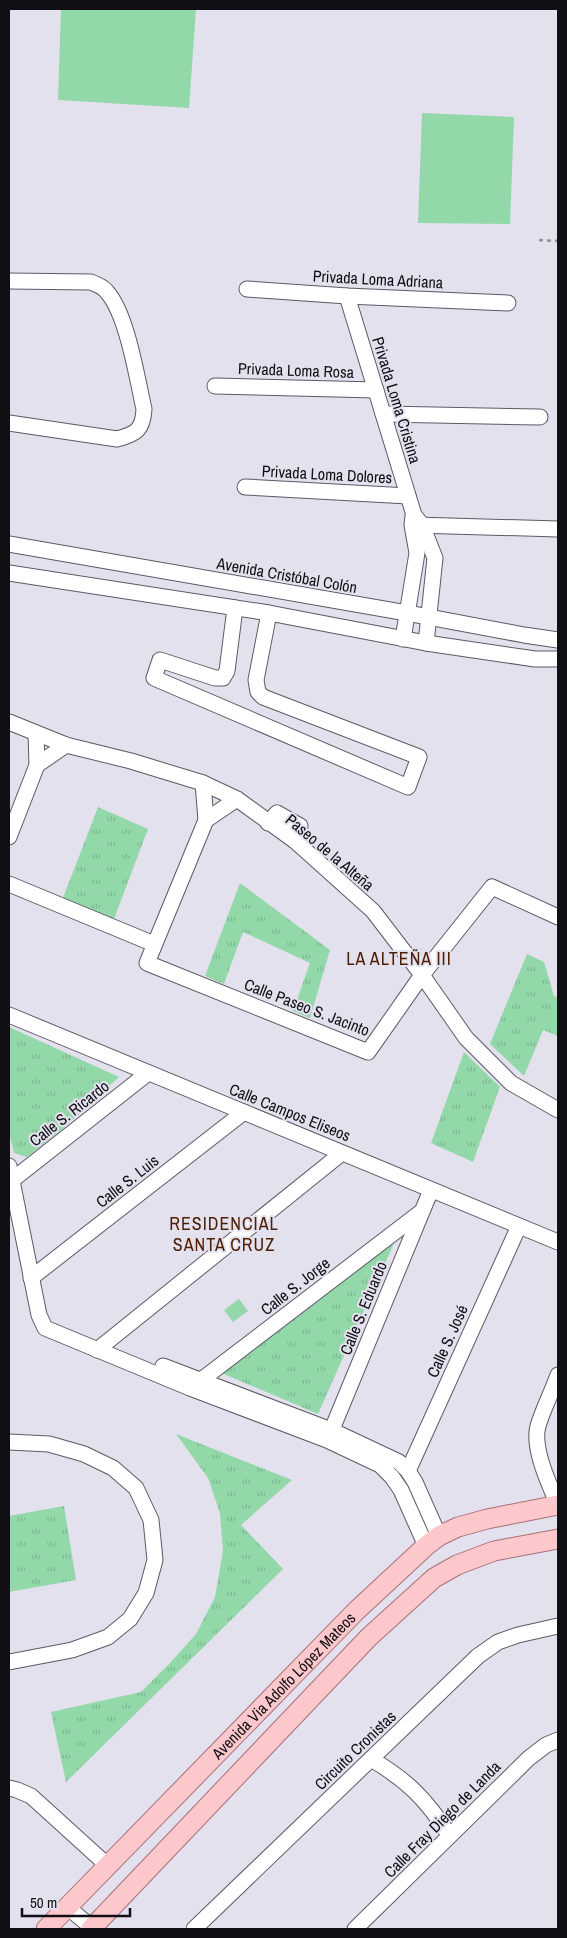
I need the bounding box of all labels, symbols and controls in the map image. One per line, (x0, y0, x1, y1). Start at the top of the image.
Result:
street label: Privada Loma Adriana (312, 265, 444, 293)
street label: Privada Loma Cristina (367, 334, 427, 467)
street label: Privada Loma Rosa (238, 357, 355, 383)
street label: Privada Loma Dolores (261, 460, 393, 488)
street label: Avenida Cristóbal Colón (214, 552, 359, 598)
street label: Paseo de la Alteña (281, 808, 380, 896)
district label: LA ALTEÑA III (346, 946, 452, 971)
street label: Calle Paseo S. Jacinto (241, 973, 373, 1041)
street label: Calle S. Ricardo (25, 1075, 113, 1151)
street label: Calle Campos Eliseos (226, 1078, 354, 1146)
street label: Calle S. Luis (91, 1149, 163, 1213)
district label: RESIDENCIAL SANTA CRUZ (169, 1211, 279, 1257)
street label: Calle S. Jorge (256, 1252, 334, 1320)
street label: Calle S. Eduardo (334, 1258, 392, 1358)
street label: Calle S. José (421, 1301, 473, 1381)
street label: Avenida Via Adolfo López Mateos (206, 1607, 360, 1765)
street label: Circuito Cronistas (309, 1705, 401, 1795)
street label: Calle Fray Diego de Landa (379, 1755, 506, 1882)
scale bar (22, 1886, 130, 1918)
text: 50 m (30, 1892, 57, 1913)

